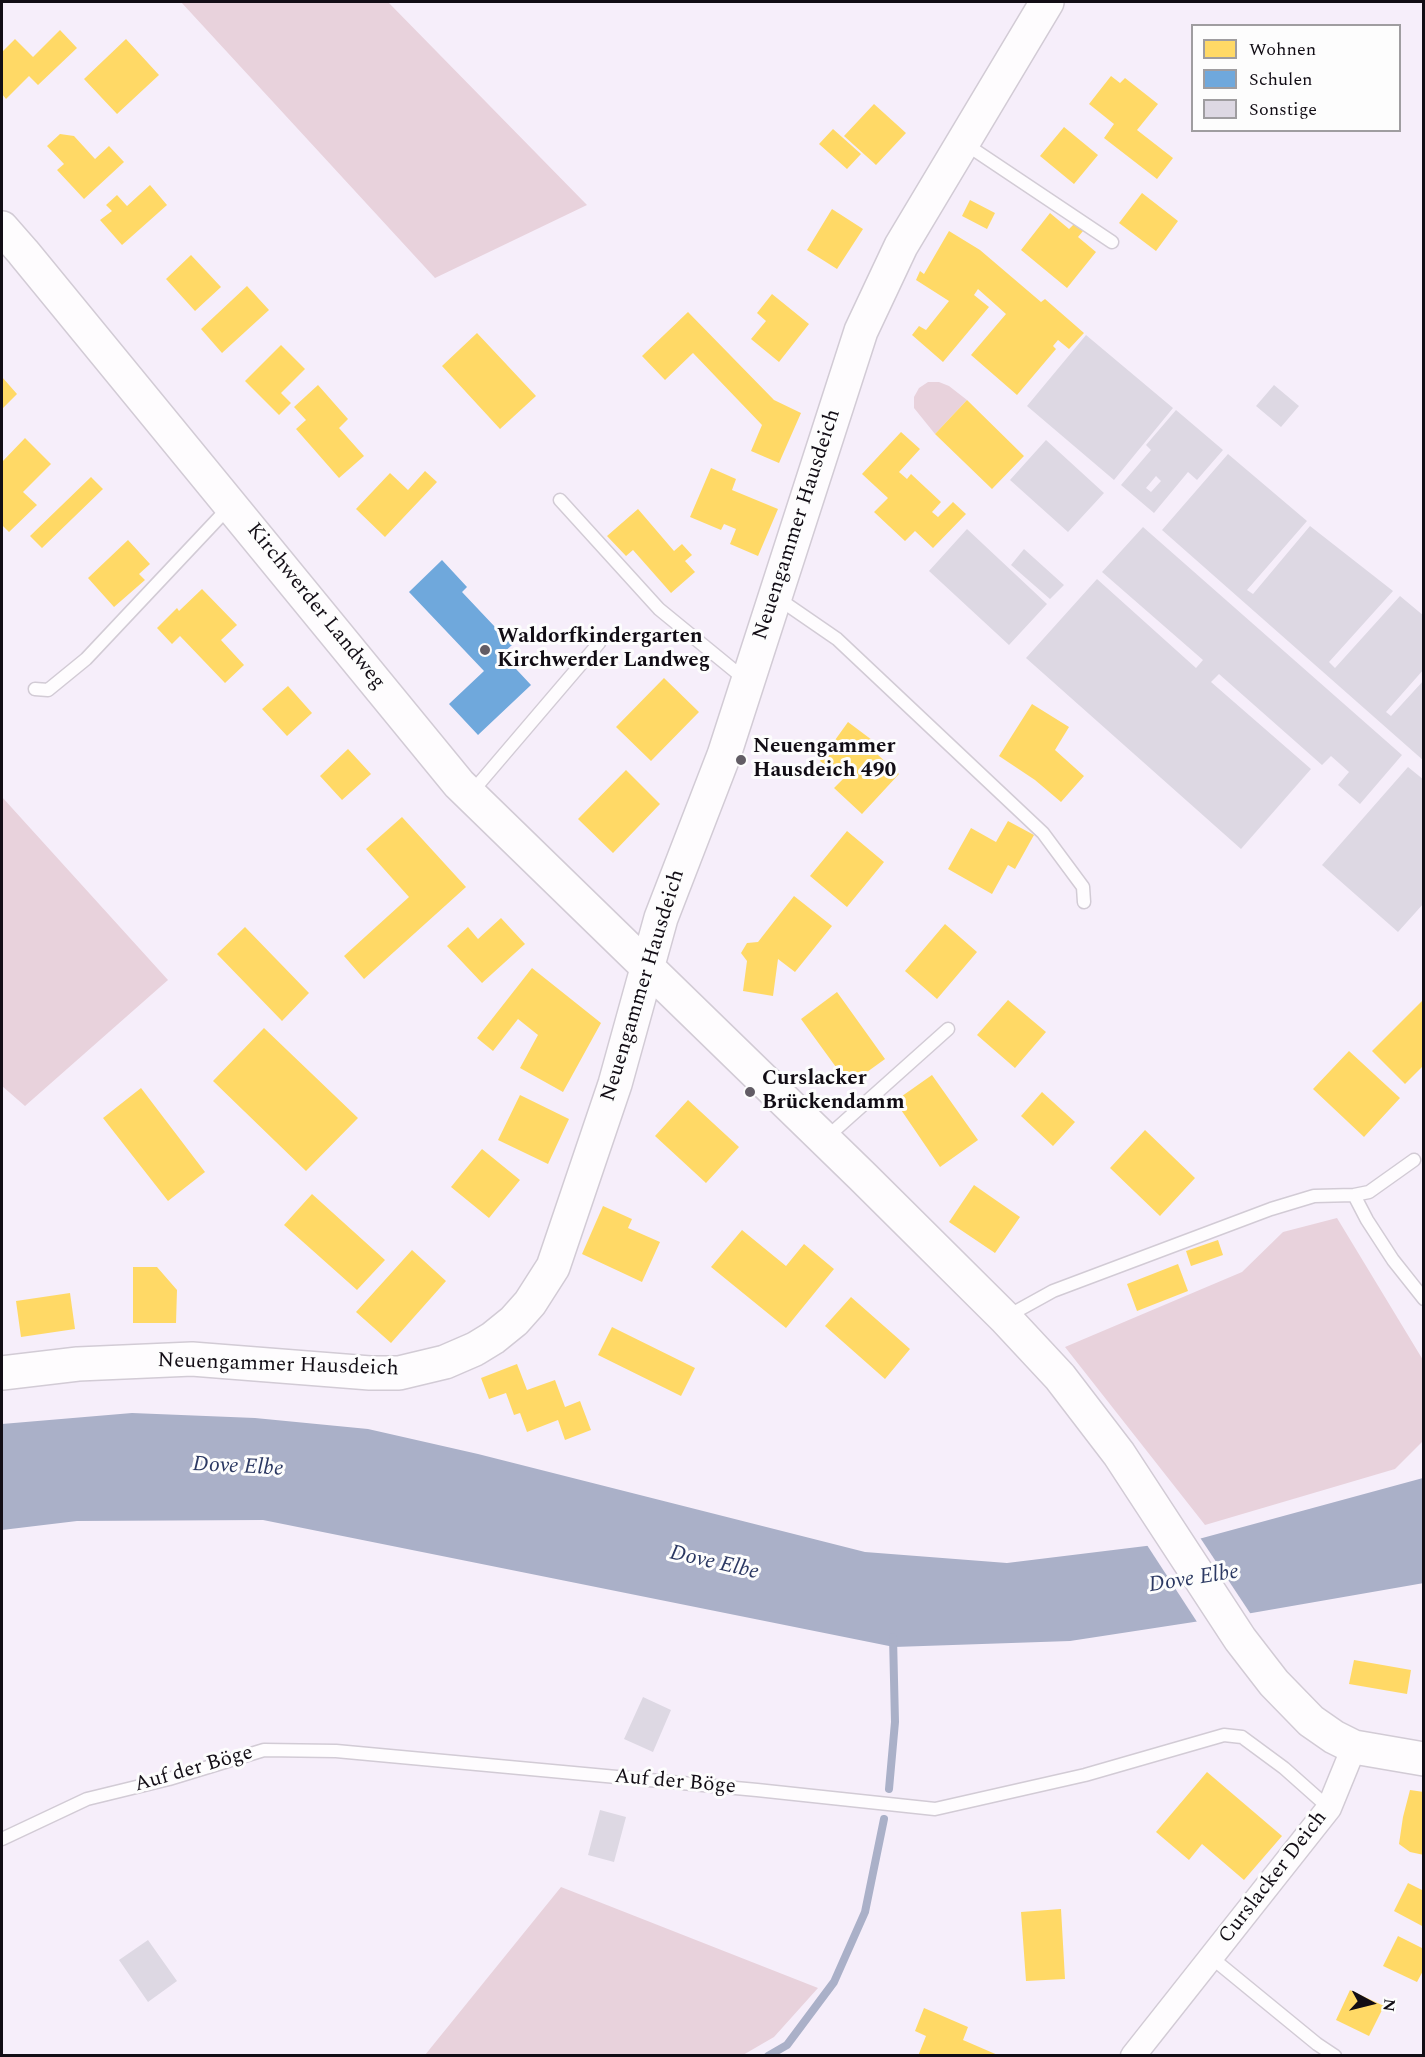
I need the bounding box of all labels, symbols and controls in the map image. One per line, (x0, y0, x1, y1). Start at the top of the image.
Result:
legend (1191, 24, 1401, 132)
text: Wohnen (1249, 36, 1316, 63)
text: Schulen (1249, 66, 1313, 93)
text: Sonstige (1249, 96, 1317, 123)
street label: Neuengammer Hausdeich (749, 406, 847, 644)
street label: Kirchwerder Landweg (240, 519, 390, 695)
place label: Waldorfkindergarten Kirchwerder Landweg (497, 625, 710, 675)
marker: Waldorfkindergarten Kirchwerder Landweg (478, 643, 492, 657)
place label: Neuengammer Hausdeich 490 (753, 735, 896, 785)
marker: Neuengammer Hausdeich 490 (734, 753, 748, 767)
street label: Neuengammer Hausdeich (597, 867, 691, 1105)
place label: Curslacker Brückendamm (762, 1067, 905, 1117)
marker: Curslacker Brückendamm (743, 1085, 757, 1099)
street label: Neuengammer Hausdeich (157, 1349, 399, 1383)
water label: Dove Elbe (192, 1452, 284, 1484)
water label: Dove Elbe (667, 1541, 761, 1587)
water label: Dove Elbe (1147, 1560, 1241, 1600)
street label: Auf der Böge (132, 1741, 256, 1799)
street label: Auf der Böge (613, 1765, 737, 1801)
street label: Curslacker Deich (1214, 1807, 1334, 1949)
north arrow (1341, 1973, 1401, 2033)
text: N (1376, 1997, 1402, 2013)

